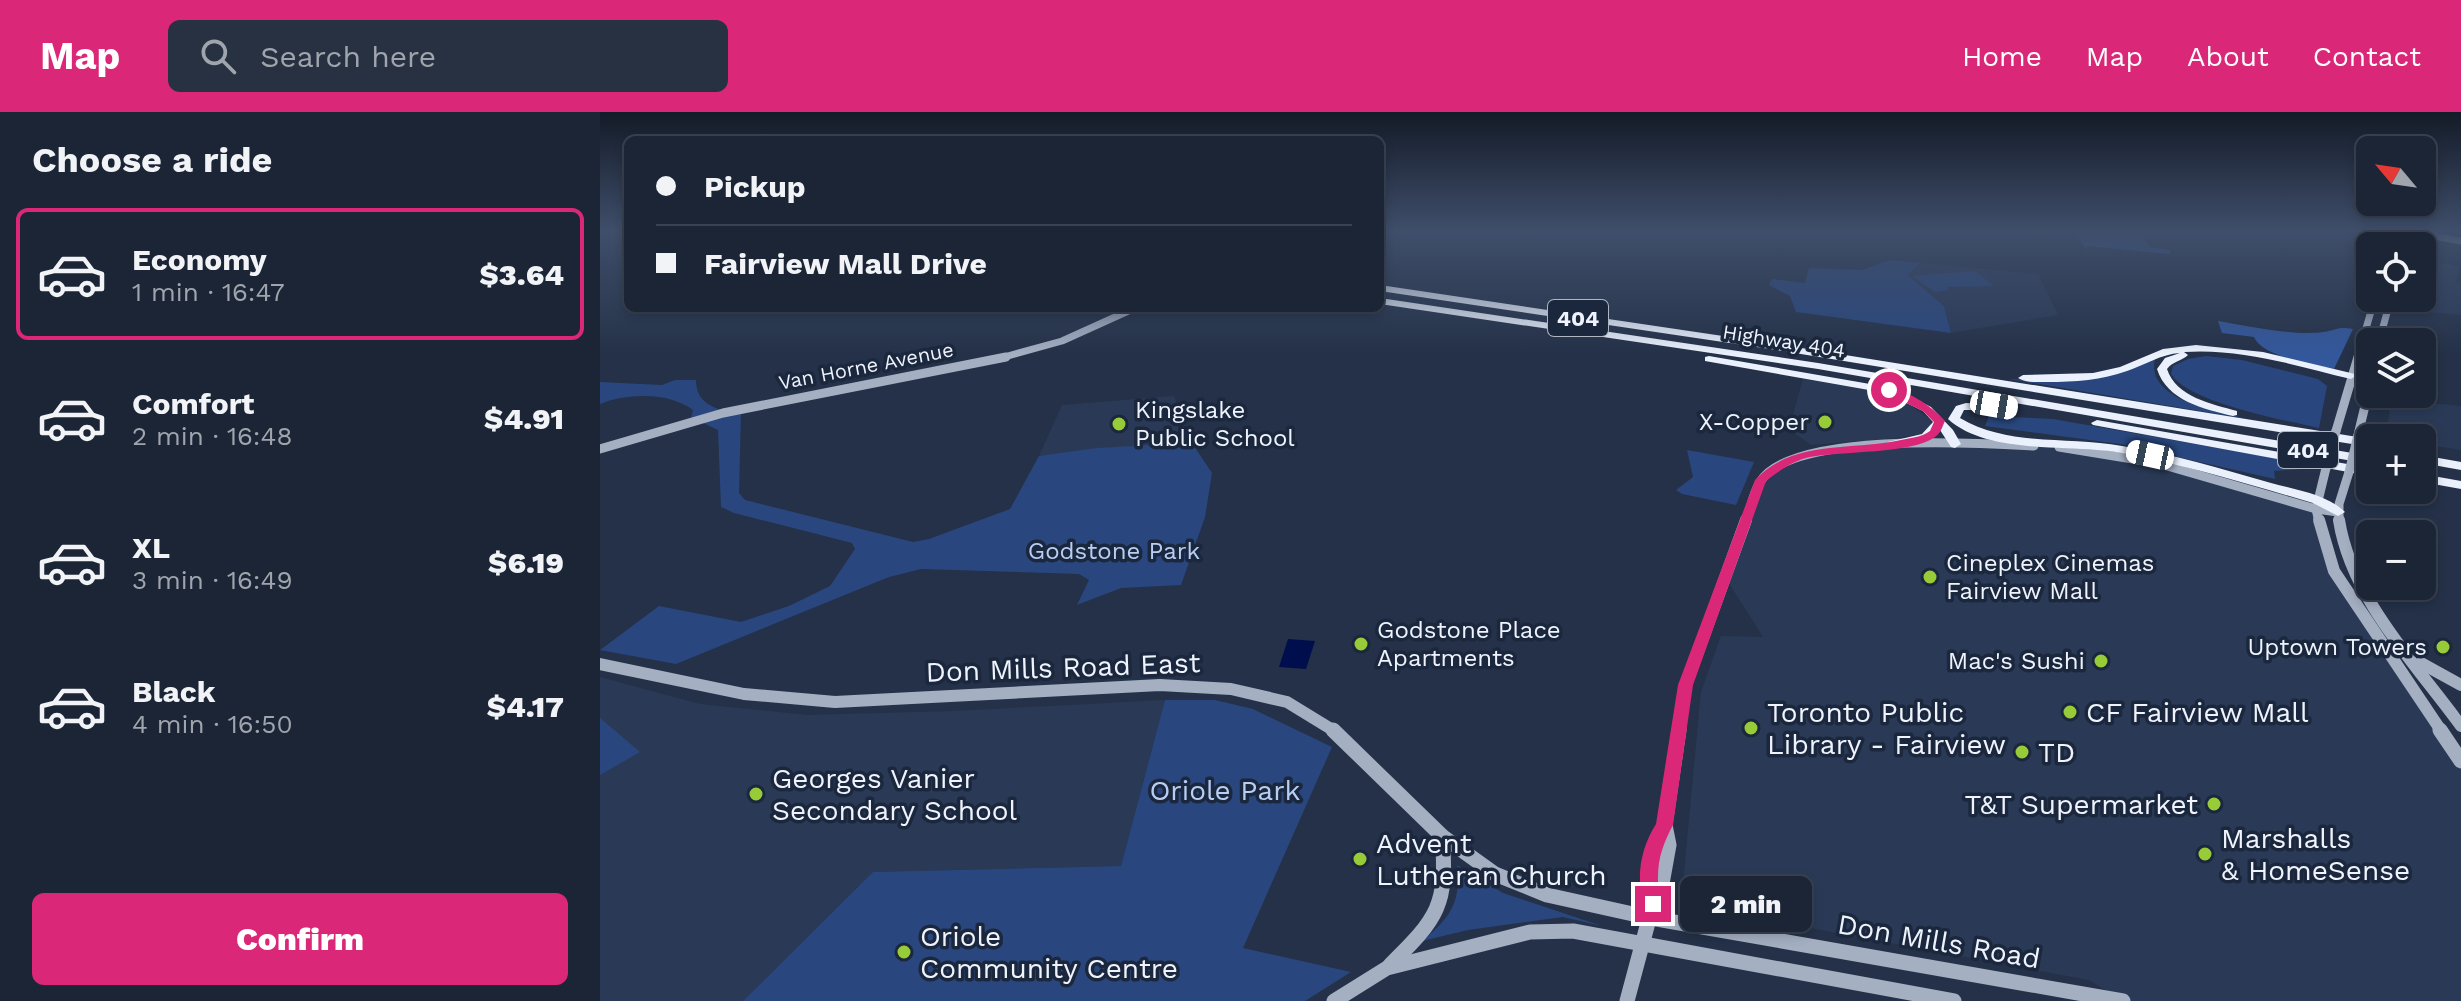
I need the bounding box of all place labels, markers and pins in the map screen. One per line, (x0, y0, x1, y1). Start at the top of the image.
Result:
place label: Kingslake Public School (1135, 396, 1295, 452)
place label: X-Copper (1699, 408, 1809, 436)
marker: X-Copper (1816, 413, 1834, 431)
marker: Kingslake Public School (1110, 415, 1128, 433)
place label: Cineplex Cinemas Fairview Mall (1946, 549, 2155, 605)
marker: Cineplex Cinemas Fairview Mall (1921, 568, 1939, 586)
place label: Godstone Place Apartments (1377, 616, 1561, 672)
place label: Uptown Towers (2247, 633, 2427, 661)
marker: Godstone Place Apartments (1352, 635, 1370, 653)
marker: Uptown Towers (2434, 638, 2452, 656)
place label: Mac's Sushi (1948, 647, 2085, 675)
marker: Mac's Sushi (2092, 652, 2110, 670)
place label: Toronto Public Library - Fairview (1767, 696, 2006, 761)
place label: CF Fairview Mall (2086, 696, 2309, 729)
marker: CF Fairview Mall (2061, 703, 2079, 721)
marker: Toronto Public Library - Fairview (1742, 719, 1760, 737)
place label: TD (2038, 736, 2075, 769)
marker: TD (2013, 743, 2031, 761)
place label: Georges Vanier Secondary School (772, 762, 1018, 827)
marker: Georges Vanier Secondary School (747, 785, 765, 803)
place label: T&T Supermarket (1965, 788, 2198, 821)
marker: T&T Supermarket (2205, 795, 2223, 813)
place label: Marshalls & HomeSense (2221, 822, 2410, 887)
place label: Advent Lutheran Church (1376, 827, 1607, 892)
marker: Marshalls & HomeSense (2196, 845, 2214, 863)
marker: Advent Lutheran Church (1351, 850, 1369, 868)
place label: Oriole Community Centre (920, 920, 1178, 985)
marker: Oriole Community Centre (895, 943, 913, 961)

